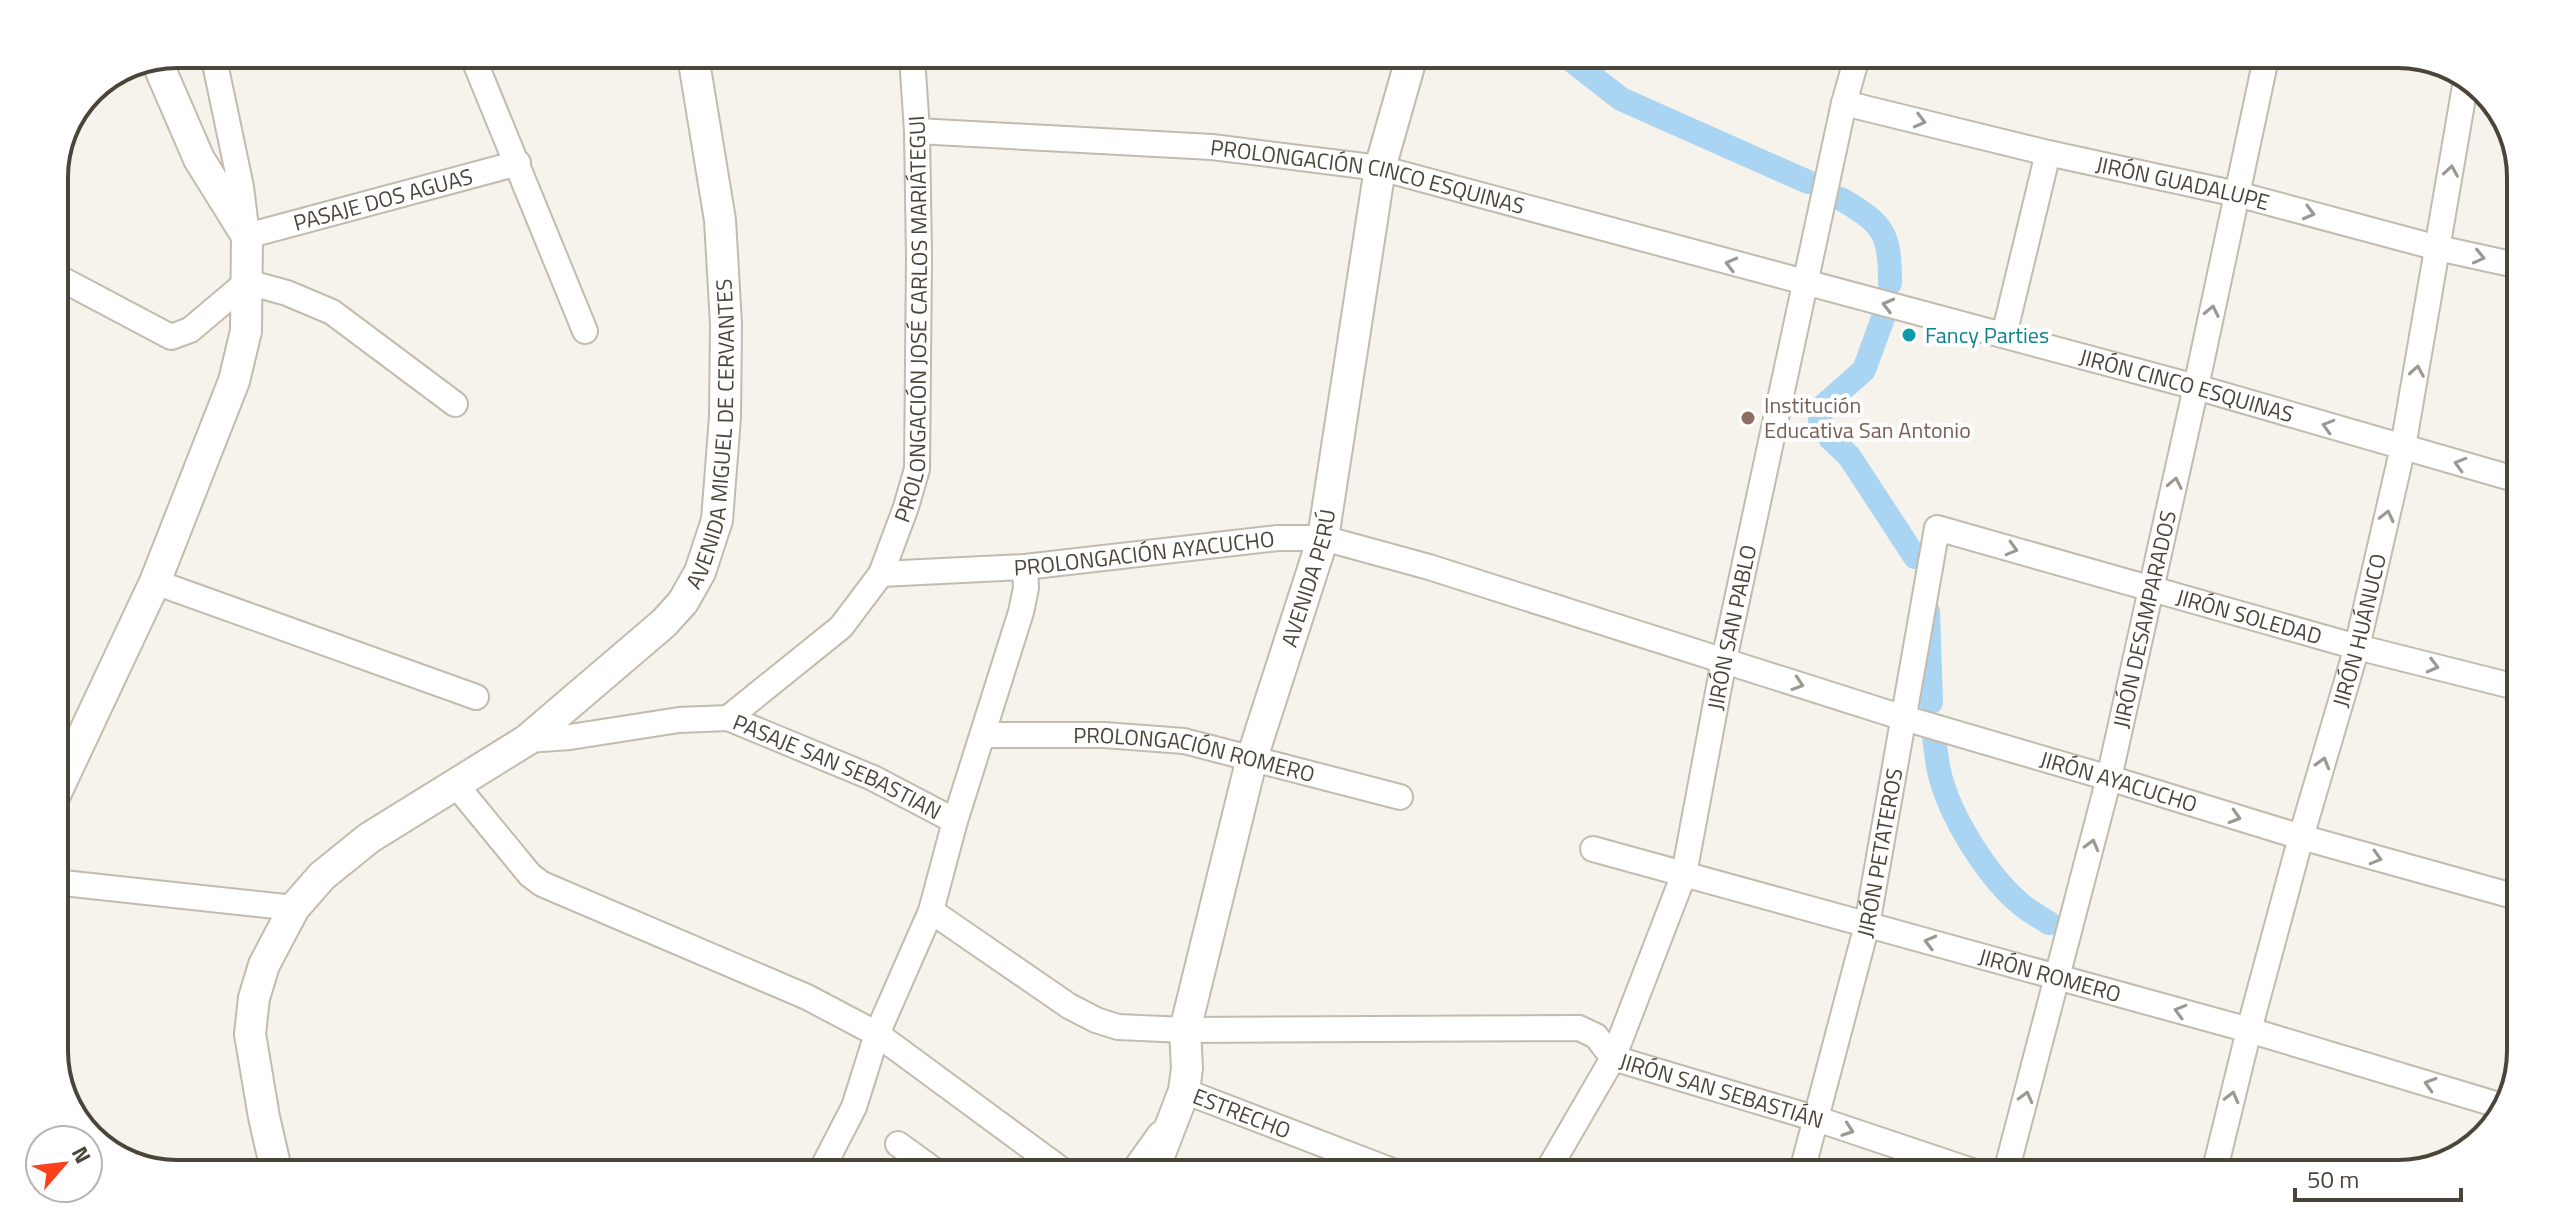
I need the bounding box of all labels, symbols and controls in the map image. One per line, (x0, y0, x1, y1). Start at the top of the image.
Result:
one-way arrow (1912, 112, 1926, 129)
street label: PROLONGACIÓN JOSÉ CARLOS MARIÁTEGUI (885, 114, 936, 527)
street label: PROLONGACIÓN CINCO ESQUINAS (1208, 130, 1529, 223)
street label: JIRÓN GUADALUPE (2093, 147, 2273, 219)
street label: PASAJE DOS AGUAS (289, 159, 476, 240)
one-way arrow (2442, 164, 2459, 178)
one-way arrow (2301, 204, 2315, 221)
one-way arrow (2472, 248, 2485, 265)
one-way arrow (1725, 257, 1739, 273)
street label: AVENIDA MIGUEL DE CERVANTES (677, 278, 743, 595)
one-way arrow (1882, 298, 1896, 315)
one-way arrow (2203, 305, 2220, 318)
place label: Fancy Parties (1925, 318, 2049, 352)
marker: Fancy Parties (1900, 326, 1918, 344)
street label: JIRÓN CINCO ESQUINAS (2076, 339, 2298, 431)
one-way arrow (2407, 364, 2424, 377)
place label: Institución Educativa San Antonio (1764, 388, 1971, 447)
marker: Institución Educativa San Antonio (1739, 409, 1757, 427)
one-way arrow (2322, 419, 2336, 435)
one-way arrow (2454, 457, 2468, 473)
one-way arrow (2166, 477, 2183, 490)
street label: AVENIDA PERÚ (1272, 507, 1344, 651)
street label: JIRÓN DESAMPARADOS (2104, 507, 2185, 731)
one-way arrow (2378, 510, 2395, 524)
street label: PROLONGACIÓN AYACUCHO (1013, 522, 1276, 585)
one-way arrow (2004, 540, 2018, 556)
street label: JIRÓN SAN PABLO (1698, 542, 1765, 713)
street label: JIRÓN HUÁNUCO (2323, 550, 2395, 711)
street label: JIRÓN SOLEDAD (2172, 580, 2326, 653)
one-way arrow (2425, 657, 2439, 674)
one-way arrow (1791, 675, 1805, 691)
street label: PASAJE SAN SEBASTIAN (728, 705, 948, 828)
street label: PROLONGACIÓN ROMERO (1073, 718, 1319, 791)
street label: JIRÓN AYACUCHO (2036, 742, 2202, 821)
one-way arrow (2314, 756, 2330, 770)
street label: JIRÓN PETATEROS (1847, 765, 1911, 941)
one-way arrow (2227, 808, 2241, 824)
one-way arrow (2082, 839, 2099, 853)
one-way arrow (2369, 849, 2383, 866)
one-way arrow (1923, 935, 1937, 951)
street label: JIRÓN ROMERO (1975, 939, 2125, 1011)
one-way arrow (2174, 1004, 2188, 1020)
street label: JIRÓN SAN SEBASTIÁN (1615, 1044, 1828, 1137)
one-way arrow (2424, 1077, 2437, 1093)
street label: ESTRECHO (1188, 1079, 1296, 1147)
one-way arrow (2016, 1090, 2033, 1104)
one-way arrow (2223, 1091, 2240, 1105)
one-way arrow (1840, 1120, 1854, 1136)
north arrow (24, 1124, 104, 1204)
text: N (63, 1140, 100, 1169)
scale bar (2295, 1152, 2461, 1202)
text: 50 m (2307, 1161, 2359, 1197)

